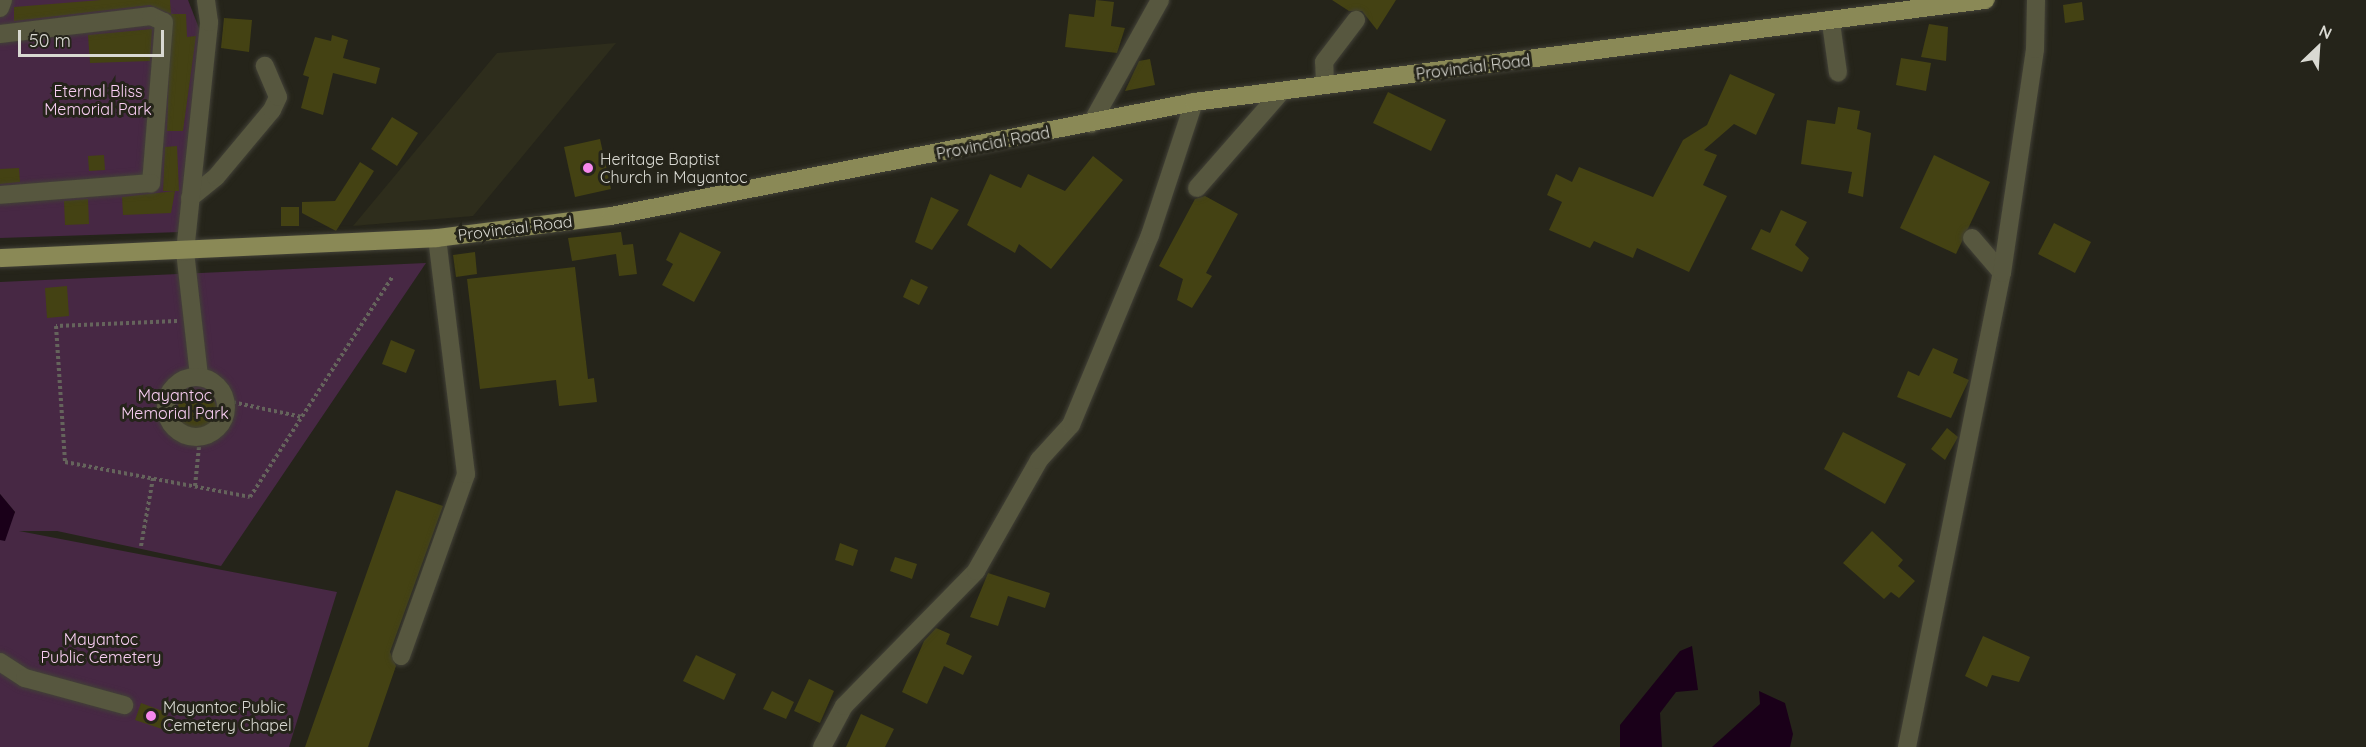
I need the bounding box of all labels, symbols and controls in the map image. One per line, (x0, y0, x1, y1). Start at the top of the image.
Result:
scale bar (21, 18, 166, 56)
north arrow (2288, 18, 2348, 78)
text: N (2316, 20, 2335, 43)
text: 50 m (29, 29, 71, 52)
street label: Provincial Road (1415, 50, 1531, 84)
park label: Eternal Bliss Memorial Park (44, 81, 152, 119)
street label: Provincial Road (935, 123, 1051, 163)
place label: Heritage Baptist Church in Mayantoc (600, 149, 747, 187)
marker: Heritage Baptist Church in Mayantoc (581, 161, 595, 175)
street label: Provincial Road (457, 211, 573, 245)
park label: Mayantoc Memorial Park (121, 385, 229, 423)
park label: Mayantoc Public Cemetery (41, 629, 161, 667)
place label: Mayantoc Public Cemetery Chapel (163, 697, 292, 735)
marker: Mayantoc Public Cemetery Chapel (144, 709, 158, 723)

